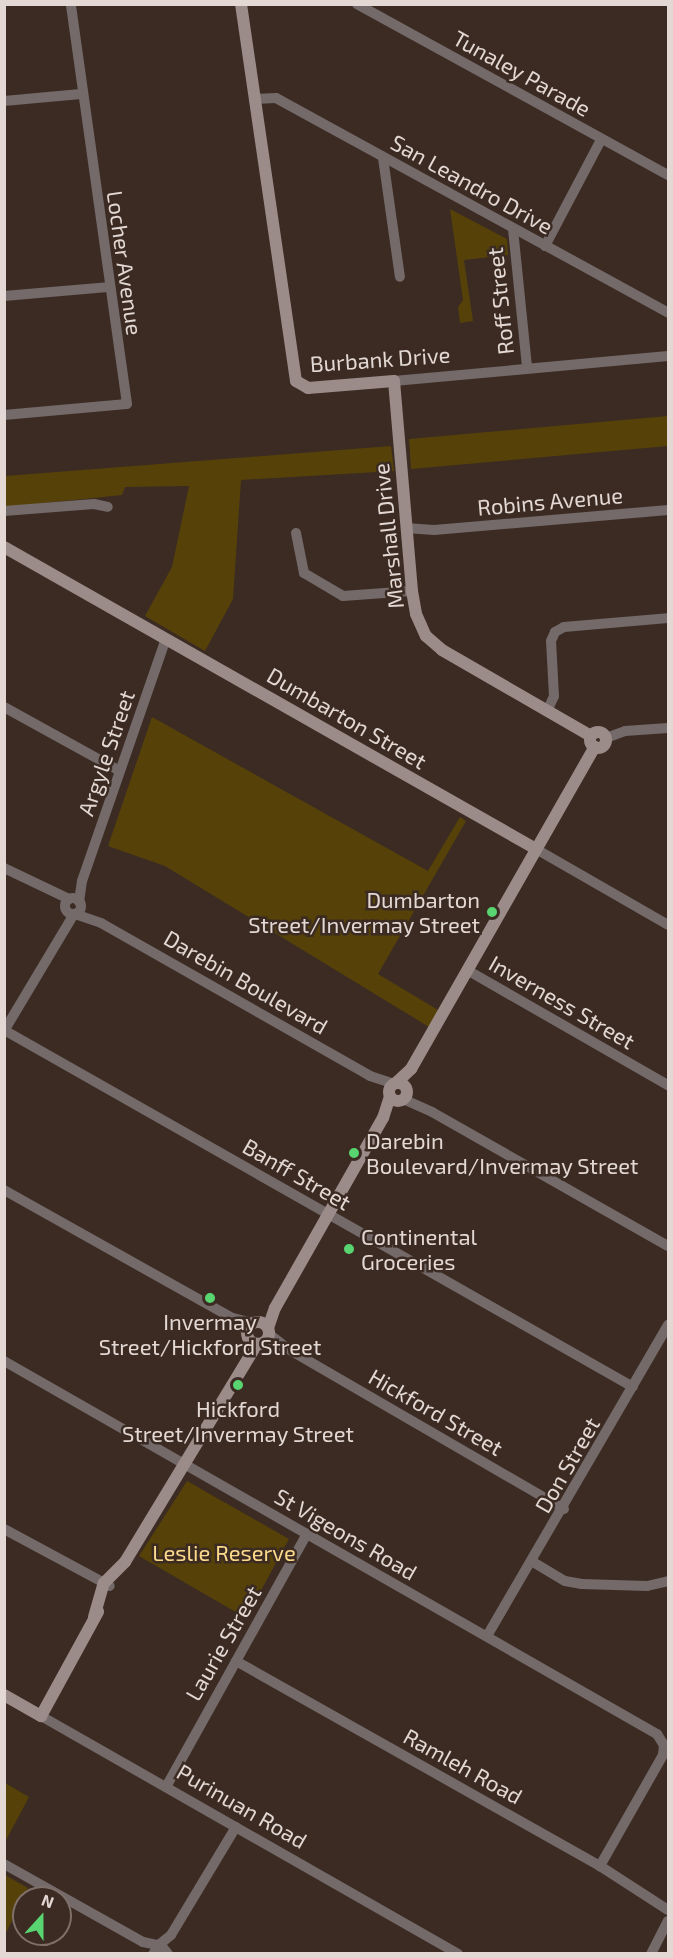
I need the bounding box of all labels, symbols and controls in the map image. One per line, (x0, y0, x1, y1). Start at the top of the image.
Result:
street label: Tunaley Parade (449, 24, 595, 122)
street label: San Leandro Drive (387, 129, 557, 239)
street label: Locher Avenue (102, 189, 148, 337)
street label: Roff Street (481, 246, 519, 356)
street label: Burbank Drive (309, 341, 451, 377)
street label: Marshall Drive (367, 462, 409, 610)
street label: Robins Avenue (476, 481, 624, 521)
street label: Dumbarton Street (263, 662, 431, 774)
street label: Argyle Street (72, 687, 140, 819)
place label: Dumbarton Street/Invermay Street (248, 886, 480, 938)
marker: Dumbarton Street/Invermay Street (485, 905, 499, 919)
street label: Darebin Boulevard (160, 924, 332, 1040)
street label: Inverness Street (485, 950, 639, 1054)
place label: Darebin Boulevard/Invermay Street (366, 1127, 639, 1178)
street label: Banff Street (238, 1133, 356, 1215)
marker: Darebin Boulevard/Invermay Street (347, 1146, 361, 1160)
place label: Continental Groceries (361, 1223, 477, 1274)
marker: Continental Groceries (342, 1242, 356, 1256)
marker: Invermay Street/Hickford Street (203, 1291, 217, 1305)
place label: Invermay Street/Hickford Street (99, 1308, 321, 1360)
street label: Hickford Street (364, 1363, 508, 1461)
marker: Hickford Street/Invermay Street (231, 1378, 245, 1392)
place label: Hickford Street/Invermay Street (122, 1395, 354, 1446)
street label: Don Street (529, 1413, 605, 1517)
street label: St Vigeons Road (270, 1482, 422, 1586)
park label: Leslie Reserve (152, 1540, 296, 1566)
street label: Laurie Street (180, 1581, 266, 1705)
street label: Ramleh Road (399, 1723, 527, 1809)
street label: Purinuan Road (172, 1758, 312, 1854)
north arrow (12, 1886, 72, 1946)
text: N (39, 1890, 57, 1912)

